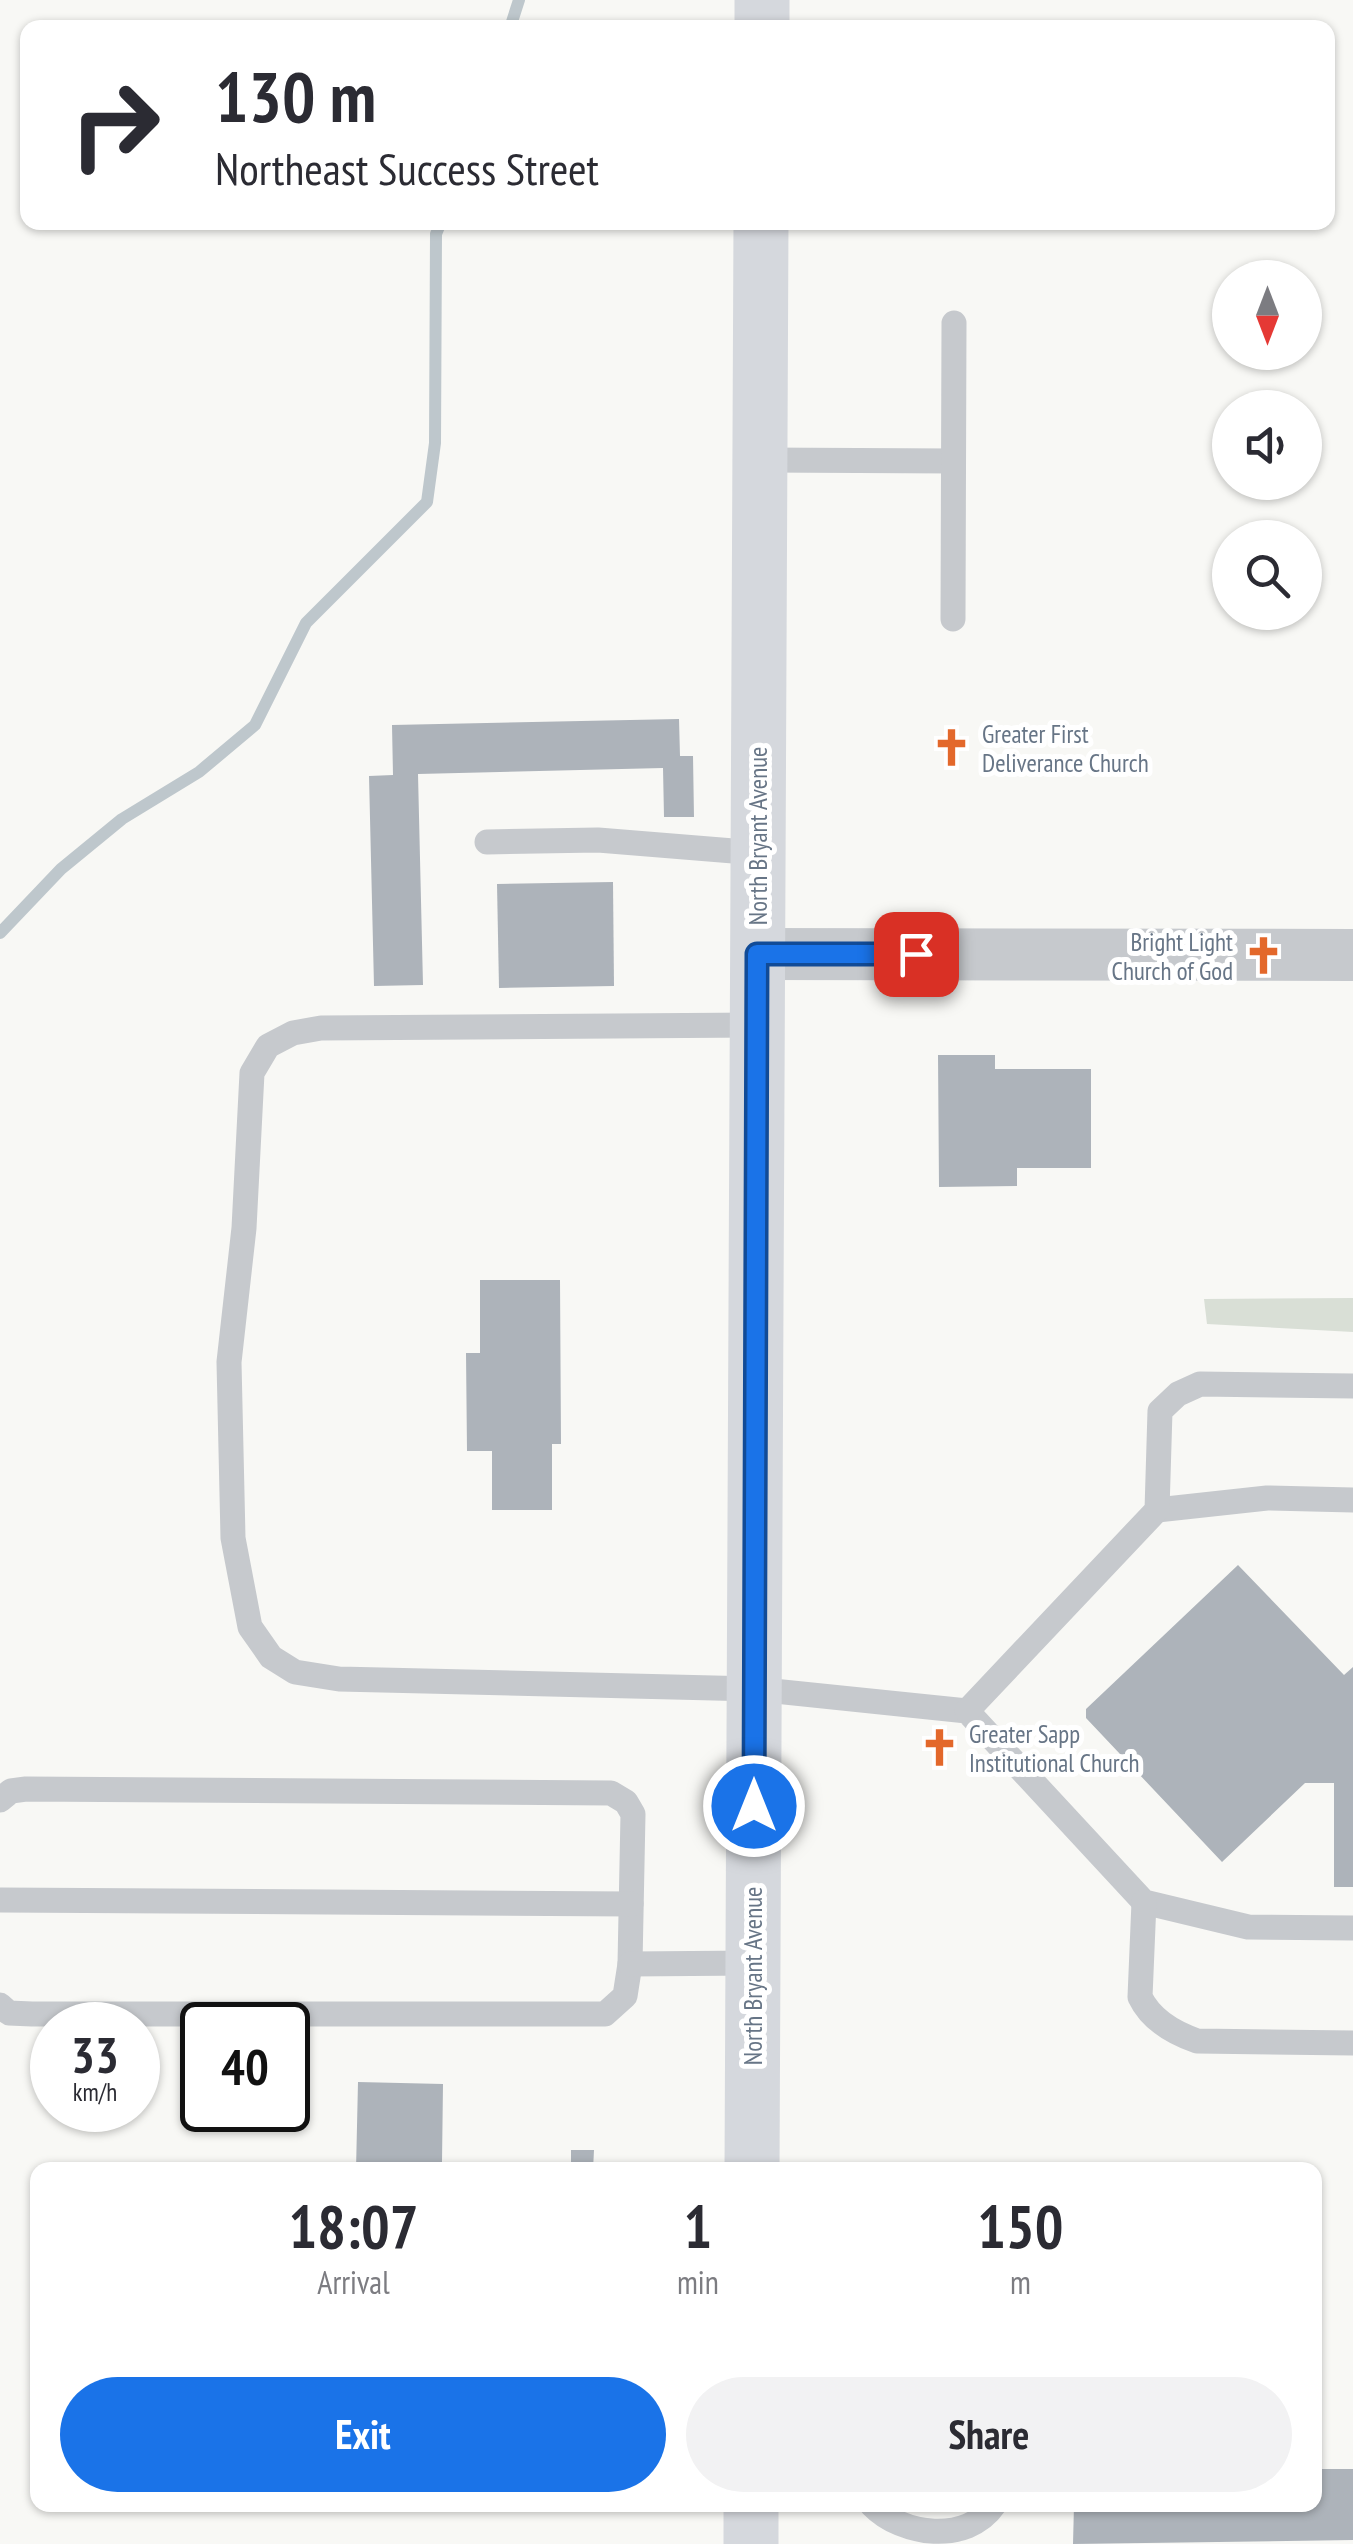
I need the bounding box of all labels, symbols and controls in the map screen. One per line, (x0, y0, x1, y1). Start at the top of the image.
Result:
text: 130 m (215, 51, 376, 141)
icon: right (50, 60, 180, 190)
text: Northeast Success Street (215, 139, 599, 197)
north arrow (1212, 260, 1322, 370)
map controls (1212, 260, 1322, 630)
button: sound (1212, 390, 1322, 500)
button: search (1212, 520, 1322, 630)
place label: Greater First Deliverance Church (982, 718, 1149, 779)
church icon: Greater First Deliverance Church (931, 727, 973, 769)
street label: North Bryant Avenue (742, 747, 774, 925)
pin (874, 912, 959, 997)
place label: Bright Light Church of God (1111, 926, 1233, 987)
icon: arrive (889, 927, 944, 982)
church icon: Bright Light Church of God (1242, 935, 1284, 977)
place label: Greater Sapp Institutional Church (969, 1718, 1140, 1779)
church icon: Greater Sapp Institutional Church (918, 1727, 960, 1769)
position arrow (702, 1754, 806, 1858)
street label: North Bryant Avenue (737, 1887, 769, 2065)
speed limit sign: 40 (180, 2002, 310, 2132)
text: 33 (71, 2022, 119, 2087)
text: km/h (73, 2076, 117, 2108)
text: 18:07 (289, 2187, 418, 2265)
text: 1 (684, 2187, 712, 2265)
text: 150 (977, 2187, 1063, 2265)
text: Arrival (317, 2261, 390, 2303)
text: min (677, 2261, 719, 2303)
text: m (1010, 2261, 1031, 2303)
button: Exit (60, 2377, 666, 2492)
button: Share (686, 2377, 1292, 2492)

